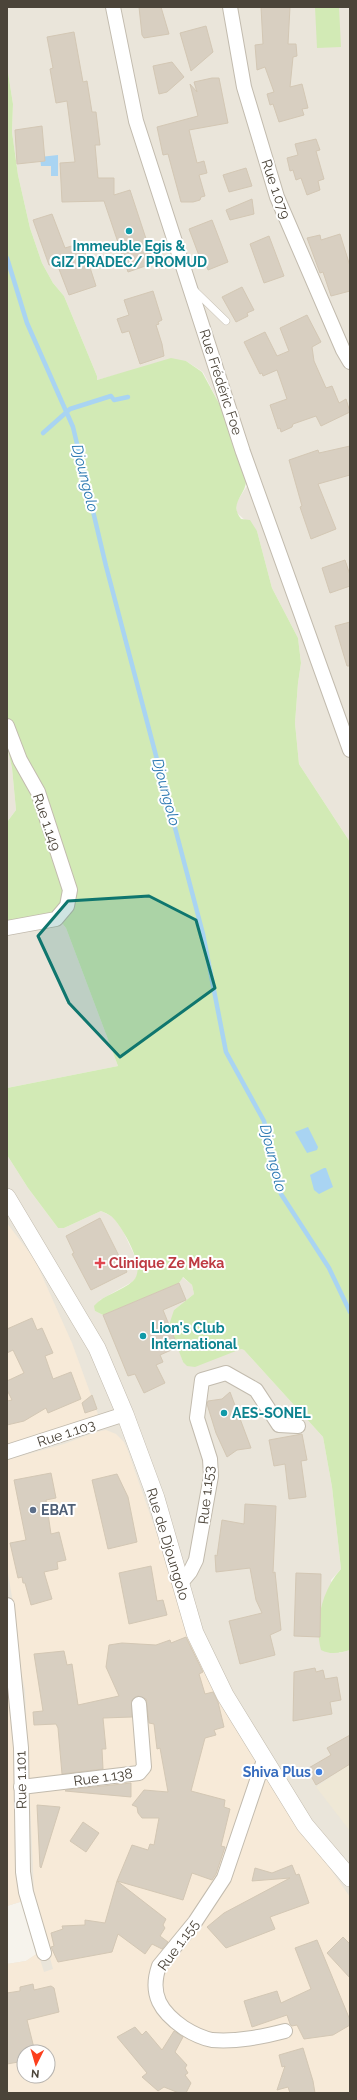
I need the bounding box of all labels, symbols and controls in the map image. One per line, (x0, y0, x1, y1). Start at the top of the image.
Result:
street label: Rue 1.079 (258, 157, 294, 221)
marker: Immeuble Egis & GIZ PRADEC/ PROMUD (124, 226, 134, 236)
place label: Immeuble Egis & GIZ PRADEC/ PROMUD (51, 238, 207, 270)
street label: Rue Frédéric Foe (196, 327, 246, 437)
water label: Djoungolo (68, 442, 102, 514)
water label: Djoungolo (148, 756, 184, 828)
street label: Rue 1.149 (30, 791, 64, 853)
water label: Djoungolo (256, 1122, 290, 1194)
place label: Clinique Ze Meka (109, 1255, 224, 1271)
marker: Clinique Ze Meka (94, 1257, 106, 1269)
place label: Lion's Club International (151, 1320, 238, 1352)
marker: Lion's Club International (138, 1331, 148, 1341)
place label: AES-SONEL (232, 1405, 312, 1421)
marker: AES-SONEL (219, 1408, 229, 1418)
street label: Rue 1.103 (35, 1416, 97, 1450)
street label: Rue 1.153 (195, 1465, 217, 1525)
street label: Rue de Djoungolo (143, 1486, 193, 1602)
place label: EBAT (41, 1502, 76, 1518)
marker: EBAT (28, 1505, 38, 1515)
street label: Rue 1.101 (12, 1751, 30, 1809)
place label: Shiva Plus (243, 1764, 311, 1780)
street label: Rue 1.138 (72, 1765, 134, 1789)
marker: Shiva Plus (314, 1767, 324, 1777)
street label: Rue 1.155 (154, 1916, 202, 1974)
north arrow (16, 2044, 56, 2084)
text: N (30, 2067, 40, 2080)

